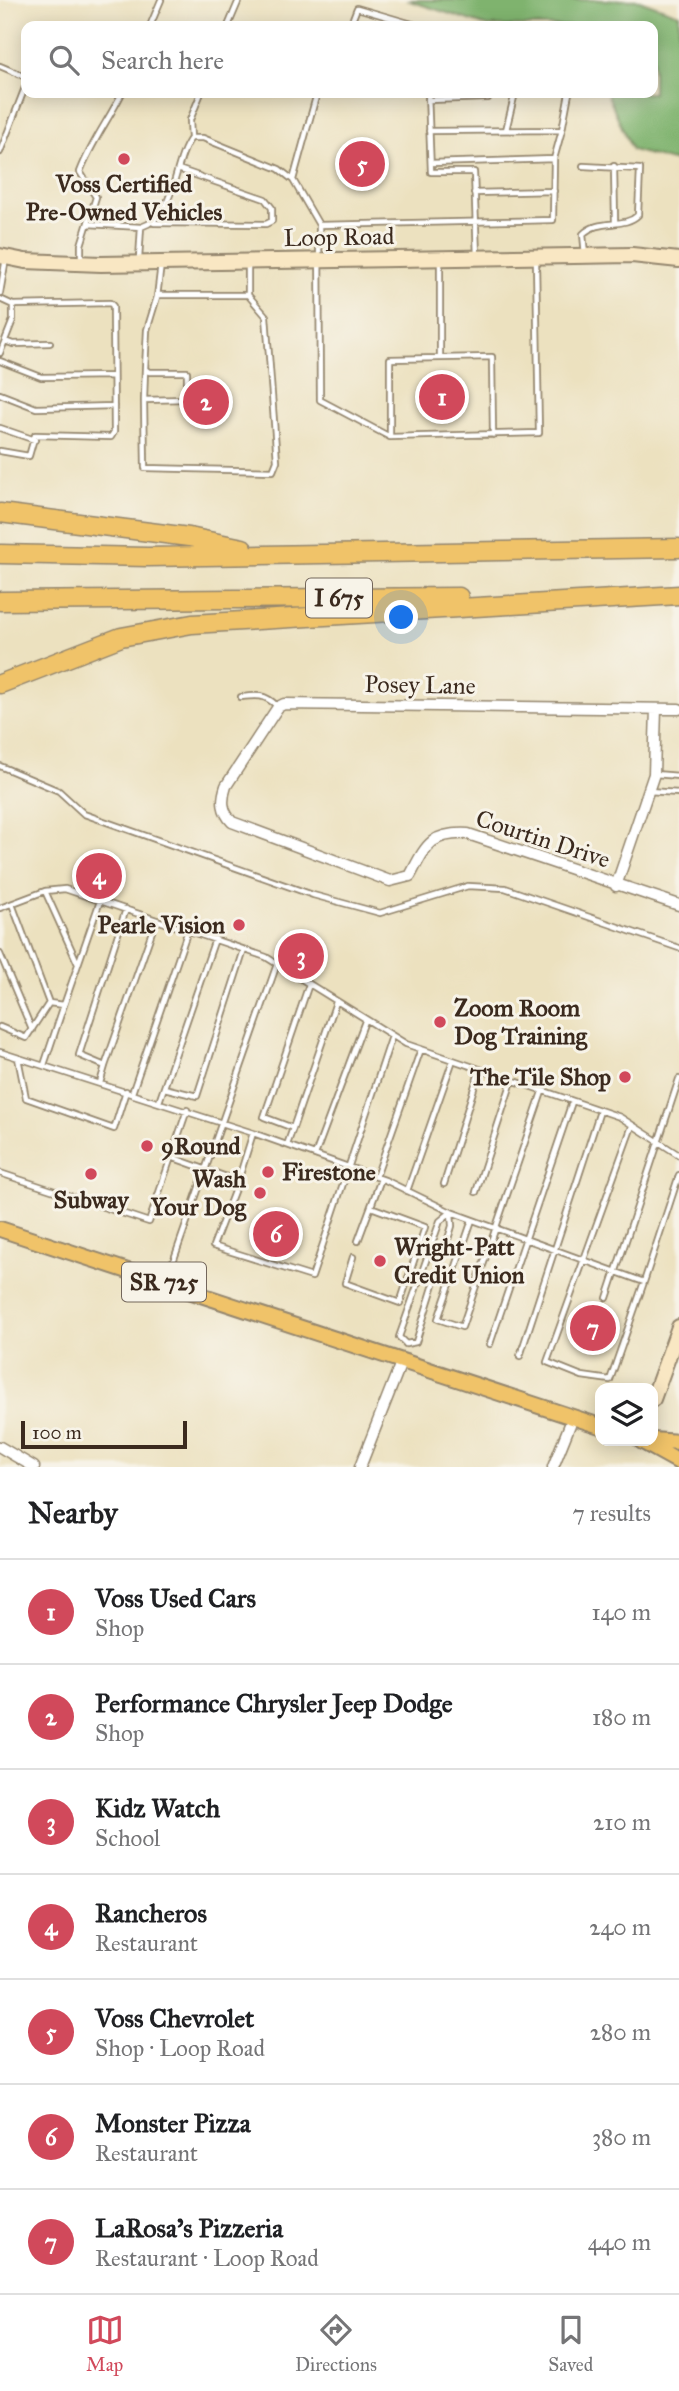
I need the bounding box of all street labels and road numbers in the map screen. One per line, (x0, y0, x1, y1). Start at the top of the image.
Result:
street label: Loop Road (283, 221, 395, 253)
road number: I 675 (306, 578, 372, 618)
street label: Posey Lane (364, 669, 476, 701)
street label: Courtin Drive (472, 803, 614, 875)
road number: SR 725 (122, 1262, 206, 1302)

